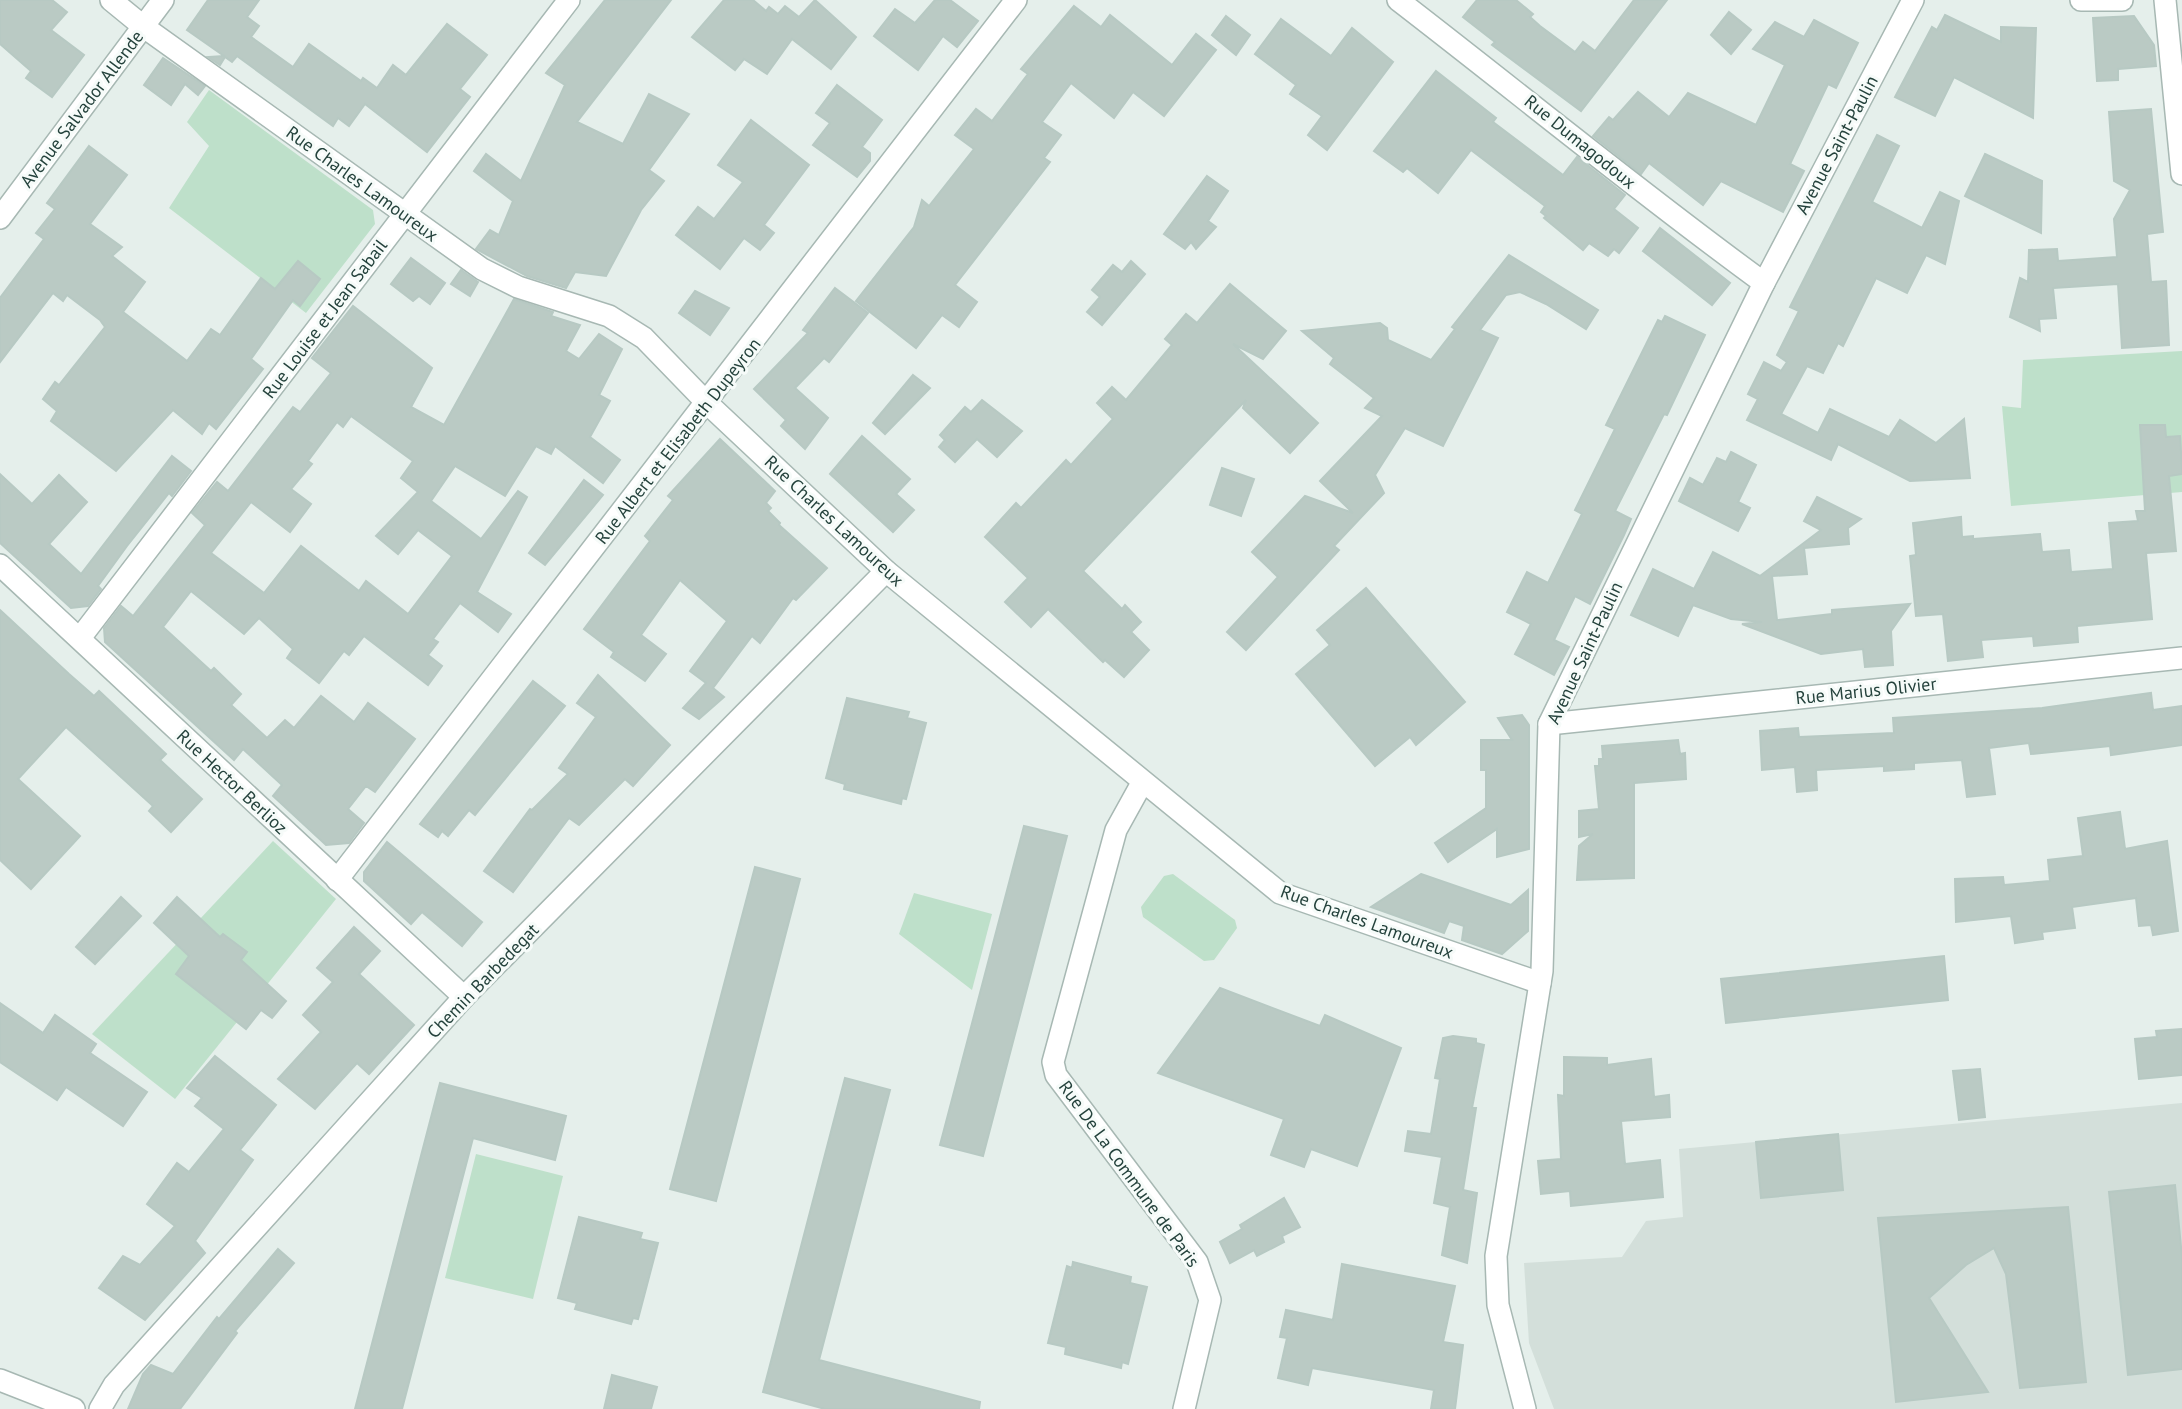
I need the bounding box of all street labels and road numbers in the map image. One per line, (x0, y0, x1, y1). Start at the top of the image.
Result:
street label: Avenue Salvador Allende (15, 26, 148, 192)
street label: Avenue Saint-Paulin (1790, 71, 1883, 218)
street label: Rue Dumagodoux (1520, 90, 1641, 194)
street label: Rue Charles Lamoureux (282, 121, 443, 246)
street label: Rue Louise et Jean Sabail (257, 234, 392, 403)
street label: Rue Albert et Elisabeth Dupeyron (590, 333, 765, 549)
street label: Rue Charles Lamoureux (760, 450, 909, 591)
street label: Avenue Saint-Paulin (1542, 578, 1628, 728)
street label: Rue Marius Olivier (1794, 672, 1938, 709)
street label: Rue Hector Berlioz (172, 724, 293, 839)
street label: Rue Charles Lamoureux (1278, 880, 1457, 963)
street label: Chemin Barbedegat (422, 918, 543, 1043)
street label: Rue De La Commune de Paris (1054, 1076, 1205, 1272)

